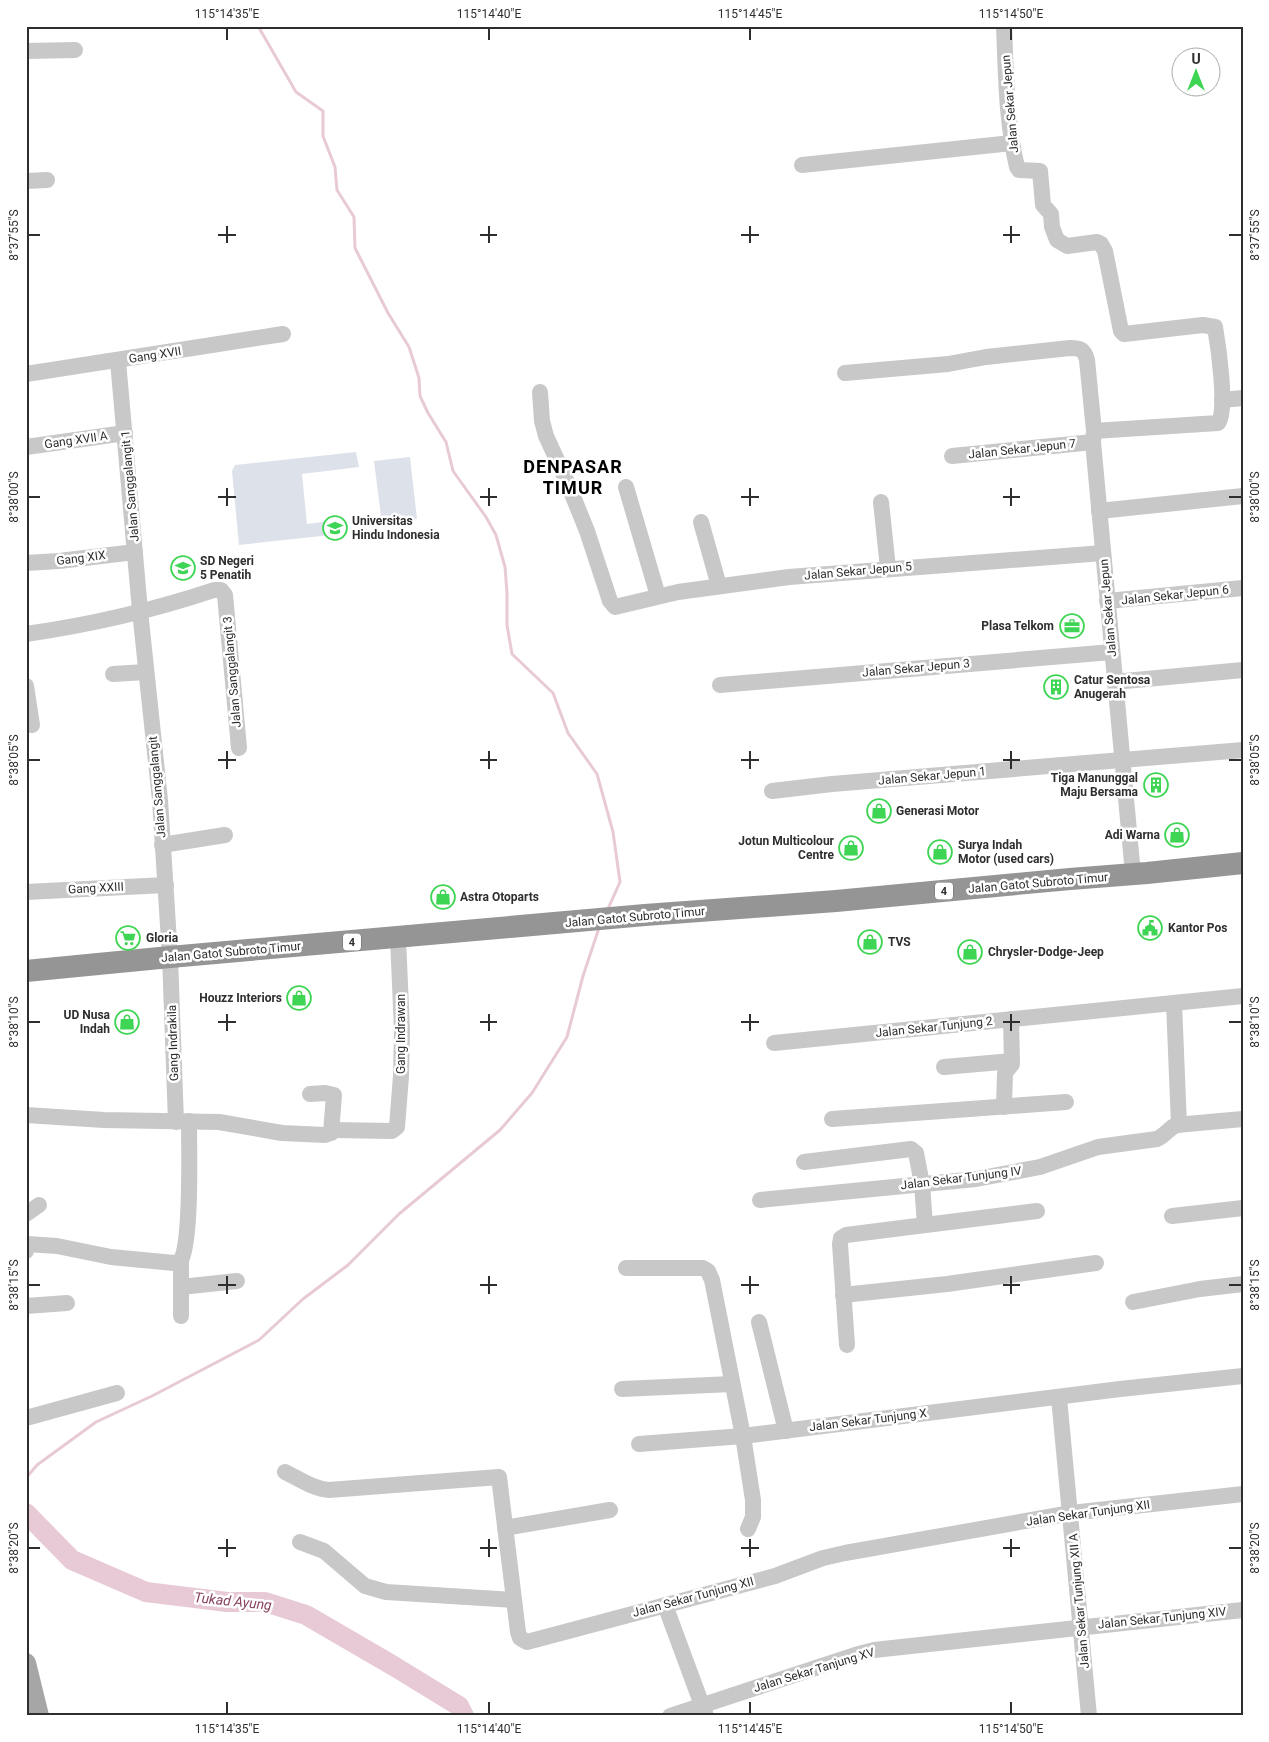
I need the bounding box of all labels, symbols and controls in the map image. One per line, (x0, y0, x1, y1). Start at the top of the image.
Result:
text: 115°14'35"E (195, 7, 259, 21)
text: 115°14'40"E (457, 7, 521, 21)
text: 115°14'45"E (718, 7, 782, 21)
text: 115°14'50"E (979, 7, 1043, 21)
north arrow (1172, 48, 1222, 98)
text: U (1191, 51, 1201, 67)
street label: Jalan Sekar Jepun (999, 54, 1021, 154)
text: 8°37'55"S (7, 209, 21, 261)
text: 8°37'55"S (1248, 209, 1262, 261)
street label: Gang XVII (128, 344, 182, 366)
street label: Gang XVII A (44, 429, 109, 451)
street label: Jalan Sanggalangit 1 (118, 430, 142, 542)
street label: Jalan Sekar Jepun 7 (968, 436, 1077, 462)
district label: DENPASAR TIMUR (523, 456, 623, 498)
text: 8°38'00"S (7, 471, 21, 523)
text: 8°38'00"S (1248, 471, 1262, 523)
place label: Universitas Hindu Indonesia (352, 514, 440, 542)
school or university icon: Universitas Hindu Indonesia (322, 515, 348, 541)
street label: Gang XIX (56, 548, 107, 568)
place label: SD Negeri 5 Penatih (200, 554, 254, 582)
school or university icon: SD Negeri 5 Penatih (170, 555, 196, 581)
street label: Jalan Sekar Jepun (1097, 558, 1119, 658)
street label: Jalan Sekar Jepun 5 (804, 559, 913, 583)
street label: Jalan Sekar Jepun 6 (1121, 582, 1230, 608)
office icon: Plasa Telkom (1059, 613, 1085, 639)
street label: Jalan Sanggalangit 3 (220, 616, 244, 728)
place label: Plasa Telkom (981, 619, 1054, 633)
street label: Jalan Sekar Jepun 3 (862, 656, 970, 680)
place label: Catur Sentosa Anugerah (1074, 673, 1151, 701)
building icon: Catur Sentosa Anugerah (1043, 674, 1069, 700)
text: 8°38'05"S (7, 734, 21, 786)
text: 8°38'05"S (1248, 734, 1262, 786)
street label: Jalan Sanggalangit (146, 735, 168, 838)
street label: Jalan Sekar Jepun 1 (878, 764, 986, 788)
place label: Tiga Manunggal Maju Bersama (1051, 771, 1139, 799)
building icon: Tiga Manunggal Maju Bersama (1143, 772, 1169, 798)
shop icon: Generasi Motor (866, 798, 892, 824)
place label: Generasi Motor (896, 804, 980, 818)
shop icon: Adi Warna (1164, 822, 1190, 848)
place label: Adi Warna (1105, 828, 1161, 842)
place label: Jotun Multicolour Centre (738, 834, 835, 862)
shop icon: Jotun Multicolour Centre (838, 835, 864, 861)
place label: Surya Indah Motor (used cars) (958, 838, 1054, 866)
shop icon: Surya Indah Motor (used cars) (927, 839, 953, 865)
street label: Jalan Gatot Subroto Timur (967, 870, 1109, 896)
street label: Gang XXIII (68, 880, 124, 896)
road number: 4 (935, 882, 953, 899)
shop icon: Astra Otoparts (430, 884, 456, 910)
place label: Astra Otoparts (460, 890, 539, 904)
street label: Jalan Gatot Subroto Timur (564, 904, 706, 930)
public building icon: Kantor Pos (1137, 915, 1163, 941)
place label: Kantor Pos (1168, 921, 1227, 935)
supermarket icon: Gloria (115, 925, 141, 951)
shop icon: TVS (857, 929, 883, 955)
place label: Gloria (146, 931, 179, 945)
road number: 4 (343, 934, 361, 950)
place label: TVS (888, 935, 911, 949)
street label: Jalan Gatot Subroto Timur (160, 939, 302, 965)
shop icon: Chrysler-Dodge-Jeep (957, 939, 983, 965)
place label: Chrysler-Dodge-Jeep (988, 945, 1104, 959)
shop icon: Houzz Interiors (286, 985, 312, 1011)
place label: Houzz Interiors (199, 991, 282, 1005)
street label: Gang Indrawan (394, 994, 408, 1074)
text: 8°38'10"S (7, 996, 21, 1048)
text: 8°38'10"S (1248, 996, 1262, 1048)
street label: Gang Indrakila (165, 1005, 181, 1081)
place label: UD Nusa Indah (64, 1008, 111, 1036)
shop icon: UD Nusa Indah (114, 1009, 140, 1035)
street label: Jalan Sekar Tunjung 2 (875, 1014, 993, 1040)
street label: Jalan Sekar Tunjung IV (900, 1164, 1023, 1192)
text: 8°38'15"S (7, 1259, 21, 1311)
text: 8°38'15"S (1248, 1259, 1262, 1311)
street label: Jalan Sekar Tunjung X (808, 1406, 928, 1434)
street label: Jalan Sekar Tunjung XII (1025, 1497, 1151, 1529)
text: 8°38'20"S (7, 1522, 21, 1574)
text: 8°38'20"S (1248, 1522, 1262, 1574)
street label: Jalan Sekar Tunjung XII A (1066, 1533, 1092, 1669)
street label: Jalan Sekar Tunjung XII (631, 1574, 755, 1620)
water label: Tukad Ayung (193, 1589, 273, 1613)
street label: Jalan Sekar Tunjung XIV (1097, 1604, 1227, 1632)
street label: Jalan Sekar Tanjung XV (752, 1645, 877, 1695)
text: 115°14'35"E (195, 1722, 259, 1736)
text: 115°14'40"E (457, 1722, 521, 1736)
text: 115°14'45"E (718, 1722, 782, 1736)
text: 115°14'50"E (979, 1722, 1043, 1736)

